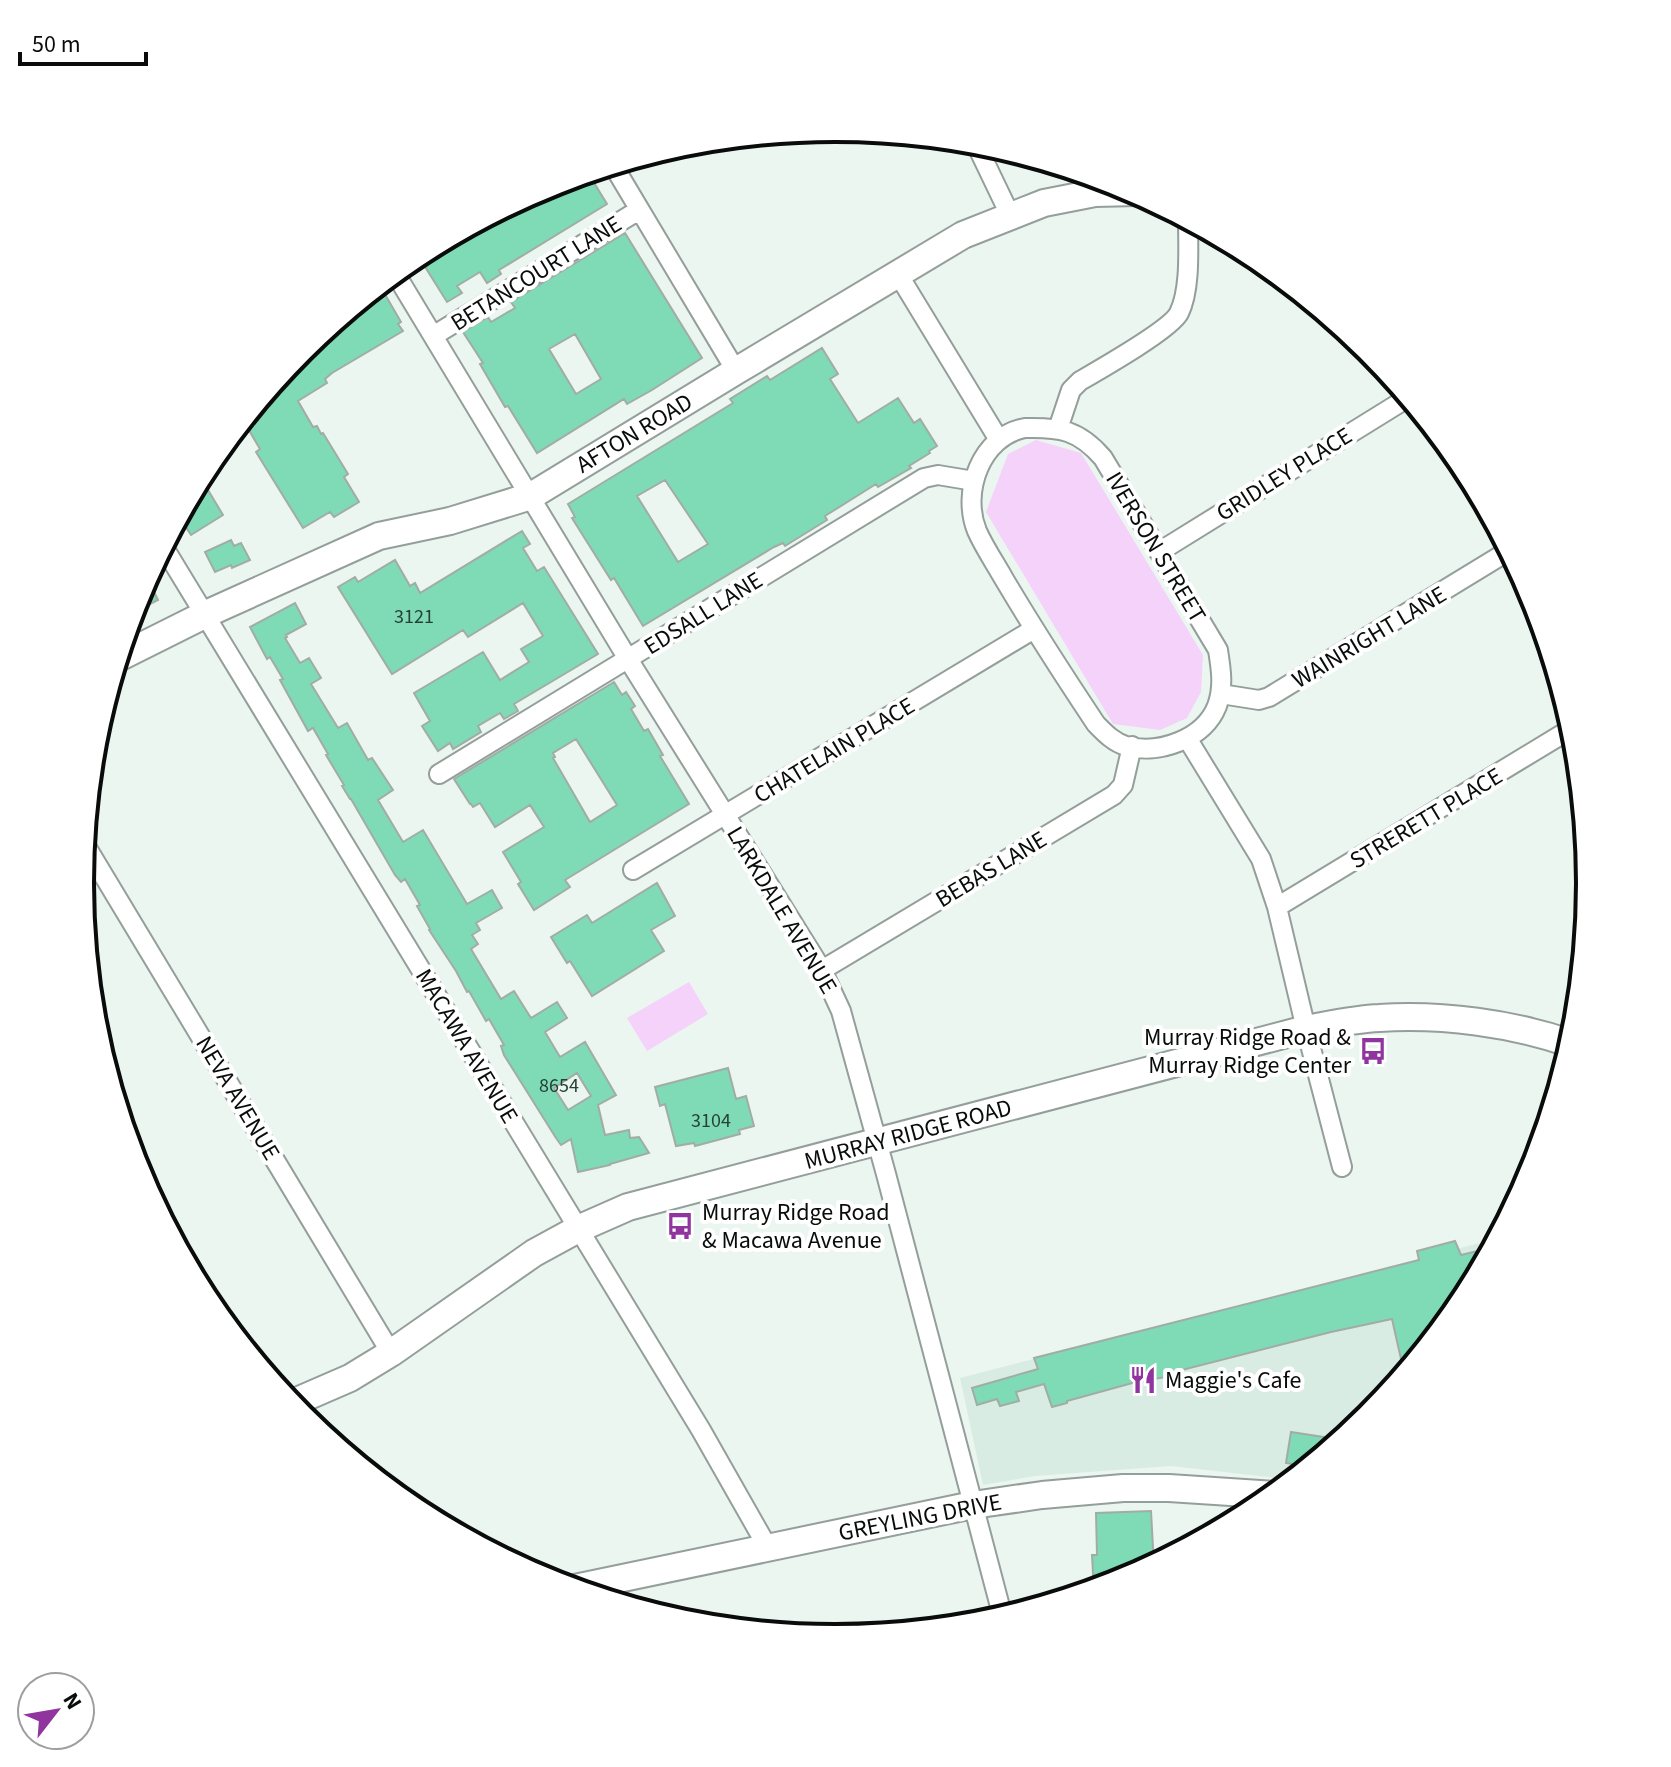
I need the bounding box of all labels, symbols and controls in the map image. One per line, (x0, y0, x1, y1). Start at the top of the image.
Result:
scale bar (20, 16, 146, 66)
text: 50 m (32, 27, 81, 62)
street label: BETANCOURT LANE (444, 207, 628, 340)
street label: AFTON ROAD (569, 385, 699, 482)
street label: GRIDLEY PLACE (1209, 419, 1359, 530)
street label: IVERSON STREET (1097, 465, 1215, 630)
street label: EDSALL LANE (637, 563, 769, 664)
street label: WAINRIGHT LANE (1285, 577, 1453, 697)
house number: 3121 (394, 603, 434, 631)
street label: CHATELAIN PLACE (747, 688, 921, 812)
street label: STRERETT PLACE (1343, 759, 1509, 878)
street label: LARKDALE AVENUE (718, 820, 846, 1001)
street label: BEBAS LANE (929, 822, 1054, 916)
street label: MACAWA AVENUE (406, 962, 527, 1130)
place label: Murray Ridge Road & Murray Ridge Center (1144, 1020, 1352, 1083)
street label: NEVA AVENUE (187, 1029, 288, 1167)
bus stop icon: Murray Ridge Road & Murray Ridge Center (1358, 1036, 1388, 1066)
house number: 8654 (539, 1072, 579, 1100)
street label: MURRAY RIDGE ROAD (801, 1090, 1016, 1179)
house number: 3104 (691, 1107, 731, 1135)
place label: Murray Ridge Road & Macawa Avenue (702, 1195, 890, 1258)
bus stop icon: Murray Ridge Road & Macawa Avenue (665, 1211, 695, 1241)
place label: Maggie's Cafe (1165, 1363, 1301, 1398)
restaurant icon: Maggie's Cafe (1128, 1365, 1158, 1395)
street label: GREYLING DRIVE (836, 1485, 1005, 1550)
north arrow (16, 1671, 96, 1751)
text: N (55, 1687, 90, 1716)

